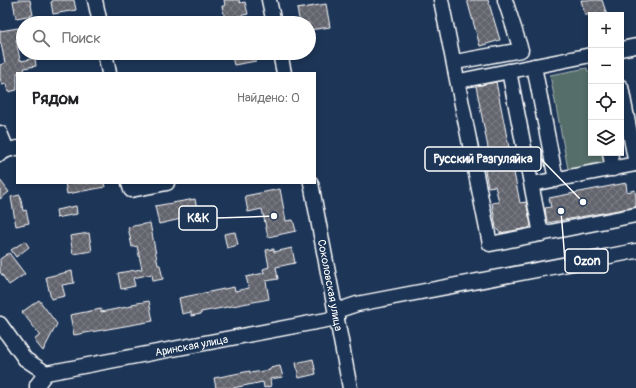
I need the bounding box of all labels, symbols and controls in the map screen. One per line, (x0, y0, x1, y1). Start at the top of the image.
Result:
map controls (588, 12, 624, 156)
button: + (588, 12, 624, 48)
search box (16, 16, 316, 60)
icon: search (30, 27, 52, 49)
text: Поиск (62, 29, 101, 48)
button: − (588, 48, 624, 84)
button: locate (588, 84, 624, 120)
text: Рядом (32, 88, 79, 109)
text: Найдено: 0 (237, 90, 300, 106)
button: layers (588, 120, 624, 156)
callout: Русский Разгуляйка (425, 147, 541, 171)
text: Русский Разгуляйка (433, 152, 533, 167)
callout: K&K (179, 206, 217, 230)
text: K&K (187, 211, 210, 226)
street label: Соколовская улица (315, 238, 346, 332)
callout: Ozon (565, 249, 608, 273)
text: Ozon (574, 254, 601, 269)
street label: Аринская улица (154, 332, 229, 359)

